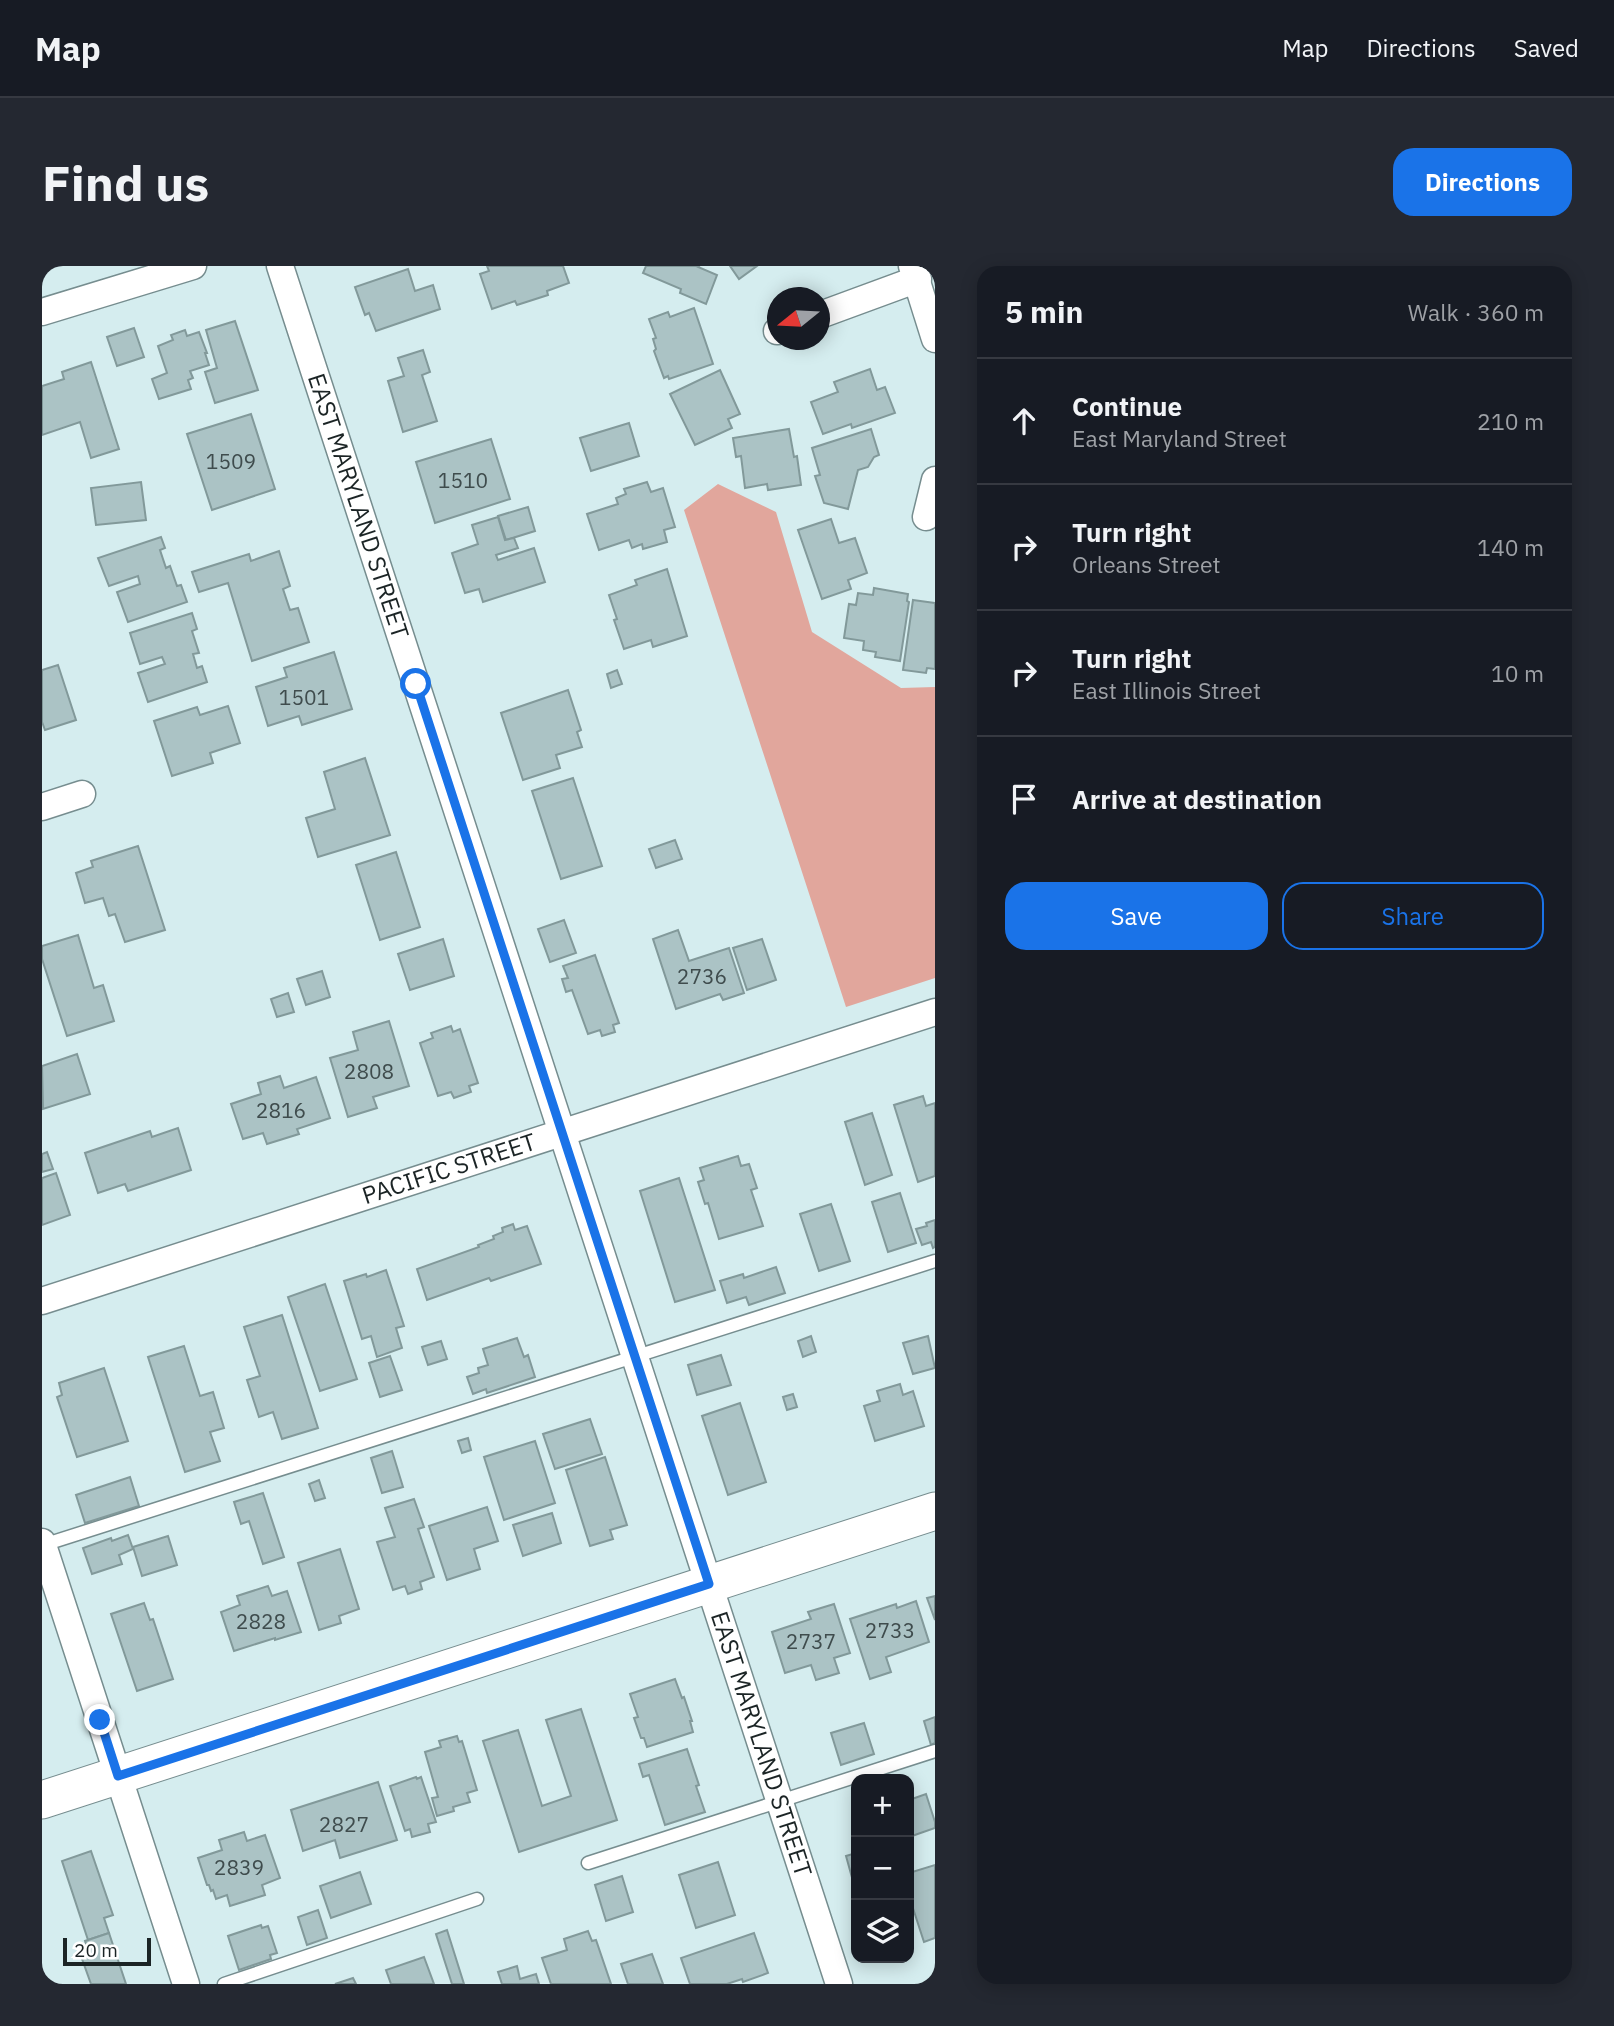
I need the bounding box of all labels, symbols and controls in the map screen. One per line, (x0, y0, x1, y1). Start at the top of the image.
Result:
text: Map (35, 27, 101, 70)
text: Map (1282, 32, 1328, 64)
text: Directions (1366, 32, 1476, 64)
text: Saved (1514, 32, 1579, 64)
button: Directions (1393, 148, 1572, 216)
text: Find us (42, 151, 209, 214)
north arrow (767, 287, 830, 350)
text: 5 min (1005, 292, 1083, 331)
text: Walk · 360 m (1408, 297, 1544, 327)
street label: EAST MARYLAND STREET (301, 369, 417, 643)
text: Continue (1072, 389, 1182, 423)
icon: ahead (1005, 402, 1043, 440)
text: 210 m (1477, 406, 1544, 436)
text: East Maryland Street (1072, 423, 1287, 453)
house number: 1509 (206, 447, 256, 475)
house number: 1510 (438, 466, 488, 494)
text: Turn right (1072, 515, 1191, 549)
icon: right (1005, 528, 1043, 566)
text: 140 m (1477, 532, 1544, 562)
text: Orleans Street (1072, 549, 1221, 579)
text: Turn right (1072, 641, 1191, 675)
icon: right (1005, 654, 1043, 692)
text: 10 m (1491, 658, 1544, 688)
route start (400, 668, 431, 699)
text: East Illinois Street (1072, 675, 1261, 705)
house number: 1501 (279, 683, 329, 711)
icon: arrive (1005, 780, 1043, 818)
text: Arrive at destination (1072, 782, 1322, 816)
button: Save (1005, 882, 1268, 950)
button: Share (1282, 882, 1544, 950)
house number: 2736 (677, 962, 727, 990)
house number: 2808 (344, 1057, 394, 1085)
house number: 2816 (256, 1096, 306, 1124)
street label: PACIFIC STREET (358, 1125, 540, 1211)
house number: 2828 (236, 1607, 286, 1635)
street label: EAST MARYLAND STREET (704, 1607, 820, 1881)
house number: 2733 (865, 1616, 915, 1644)
house number: 2737 (786, 1627, 836, 1655)
route end (84, 1704, 115, 1735)
map controls (851, 1774, 914, 1963)
button: + (851, 1774, 914, 1837)
house number: 2827 (319, 1810, 369, 1838)
button: − (851, 1837, 914, 1900)
house number: 2839 (214, 1853, 264, 1881)
button: layers (851, 1900, 914, 1963)
scale bar (63, 1935, 150, 1967)
text: 20 m (74, 1938, 118, 1962)

